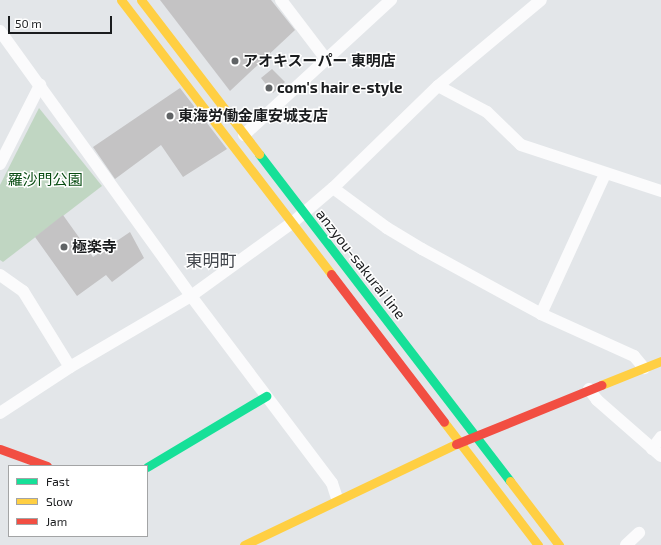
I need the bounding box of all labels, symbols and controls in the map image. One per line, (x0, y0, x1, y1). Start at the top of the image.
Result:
scale bar (10, 8, 114, 34)
text: 50 m (15, 16, 42, 30)
place label: アオキスーパー 東明店 (243, 52, 396, 70)
marker: アオキスーパー 東明店 (230, 56, 240, 66)
place label: com's hair e-style (277, 79, 403, 97)
marker: com's hair e-style (264, 83, 274, 93)
place label: 東海労働金庫安城支店 (178, 107, 328, 125)
marker: 東海労働金庫安城支店 (165, 111, 175, 121)
park label: 羅沙門公園 (8, 171, 82, 189)
street label: anzyou-sakurai line (312, 205, 410, 323)
place label: 極楽寺 (72, 238, 117, 256)
marker: 極楽寺 (59, 242, 69, 252)
district label: 東明町 (186, 251, 236, 271)
legend (8, 465, 148, 537)
text: Fast (46, 474, 69, 488)
text: Slow (46, 494, 73, 508)
text: Jam (46, 514, 67, 528)

